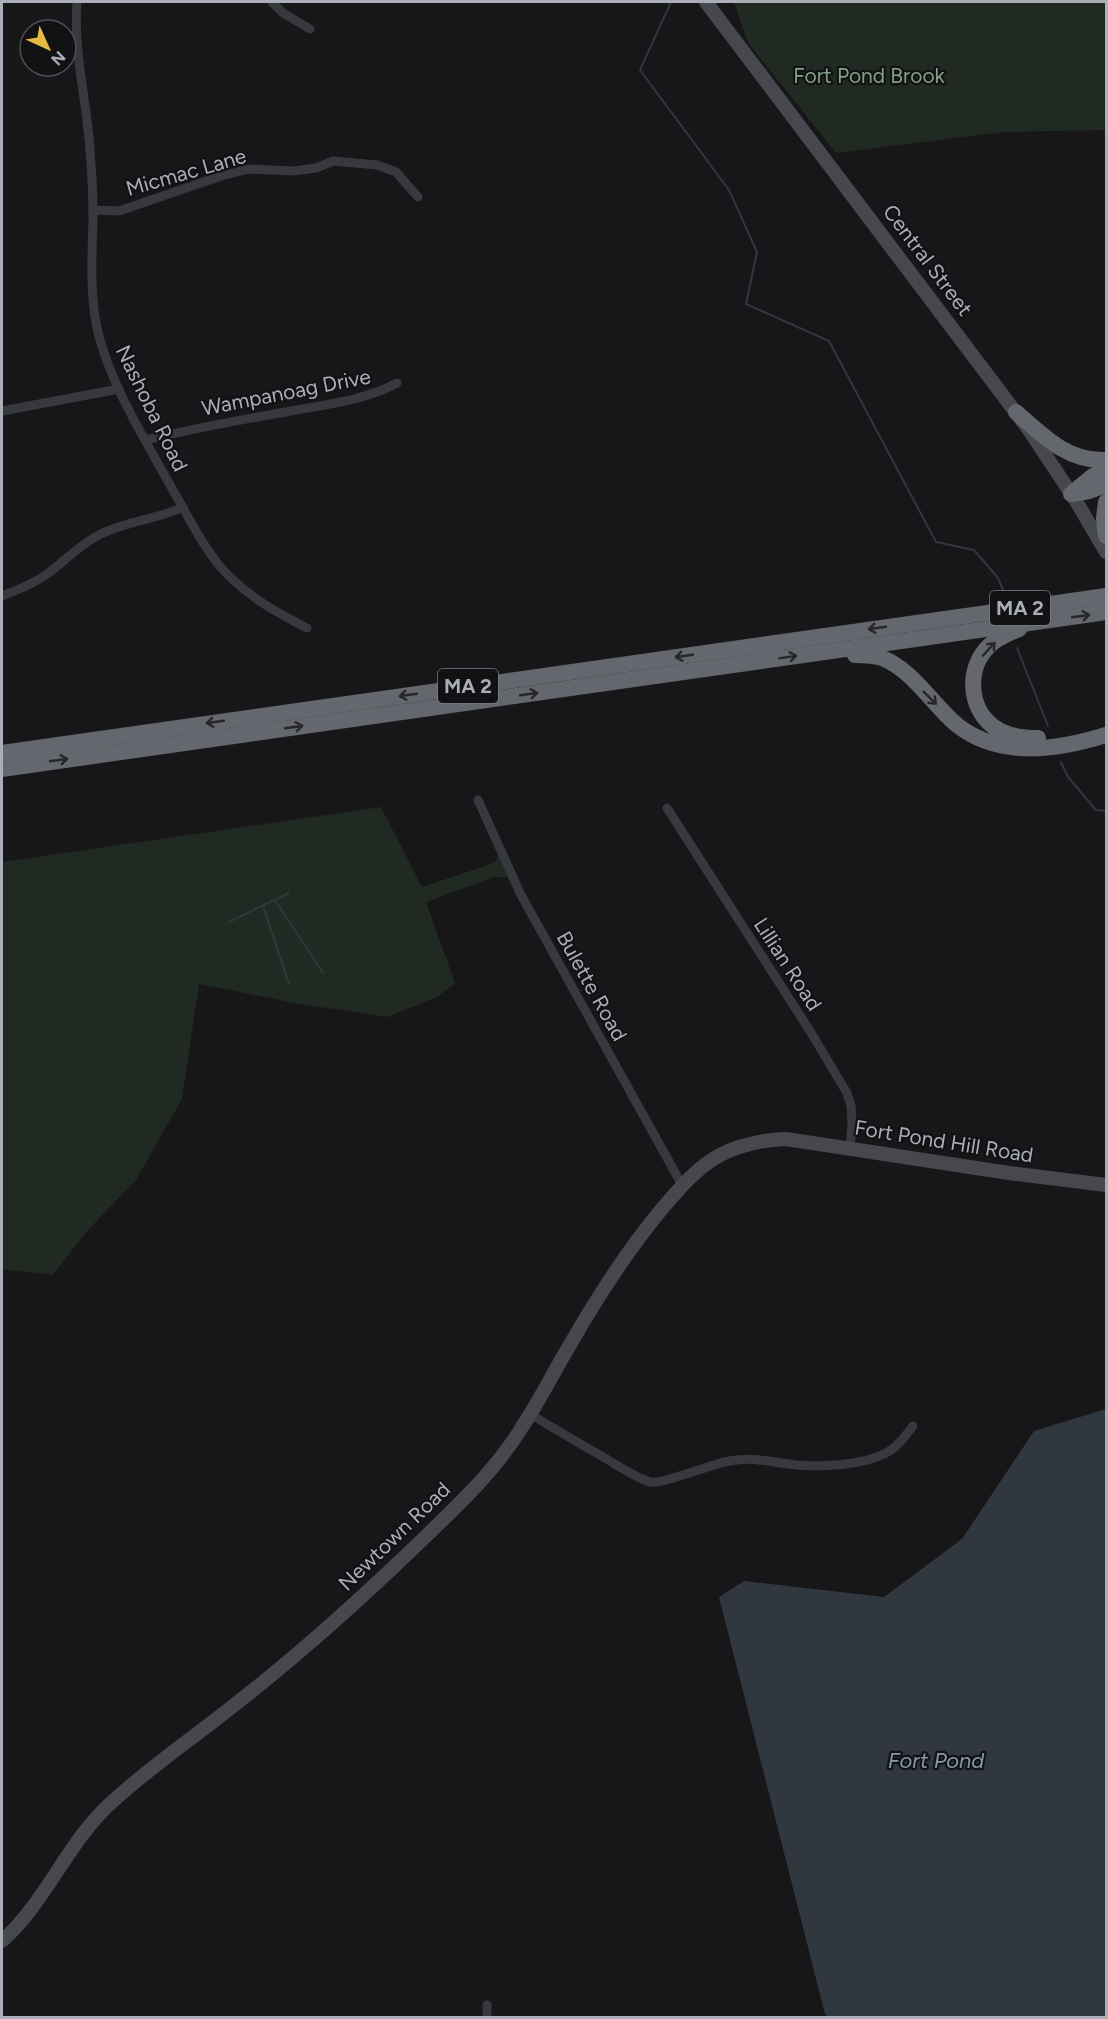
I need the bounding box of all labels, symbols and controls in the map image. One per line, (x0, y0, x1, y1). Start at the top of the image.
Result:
north arrow (18, 18, 78, 78)
text: N (47, 47, 69, 69)
park label: Fort Pond Brook (793, 63, 946, 88)
street label: Micmac Lane (123, 143, 249, 201)
street label: Central Street (878, 199, 978, 321)
street label: Nashoba Road (111, 341, 193, 475)
street label: Wampanoag Drive (199, 363, 373, 421)
road number: MA 2 (990, 591, 1050, 625)
one-way arrow (1071, 610, 1091, 621)
one-way arrow (868, 622, 887, 633)
one-way arrow (982, 642, 996, 657)
one-way arrow (675, 650, 694, 661)
one-way arrow (778, 651, 798, 662)
road number: MA 2 (438, 669, 498, 703)
one-way arrow (518, 688, 538, 699)
one-way arrow (398, 689, 418, 700)
one-way arrow (923, 691, 937, 706)
one-way arrow (205, 717, 225, 728)
one-way arrow (284, 722, 303, 733)
one-way arrow (49, 755, 69, 766)
street label: Lillian Road (749, 913, 827, 1015)
street label: Bulette Road (552, 927, 632, 1045)
street label: Fort Pond Hill Road (853, 1115, 1035, 1167)
street label: Newtown Road (333, 1477, 455, 1595)
water label: Fort Pond (888, 1747, 985, 1774)

